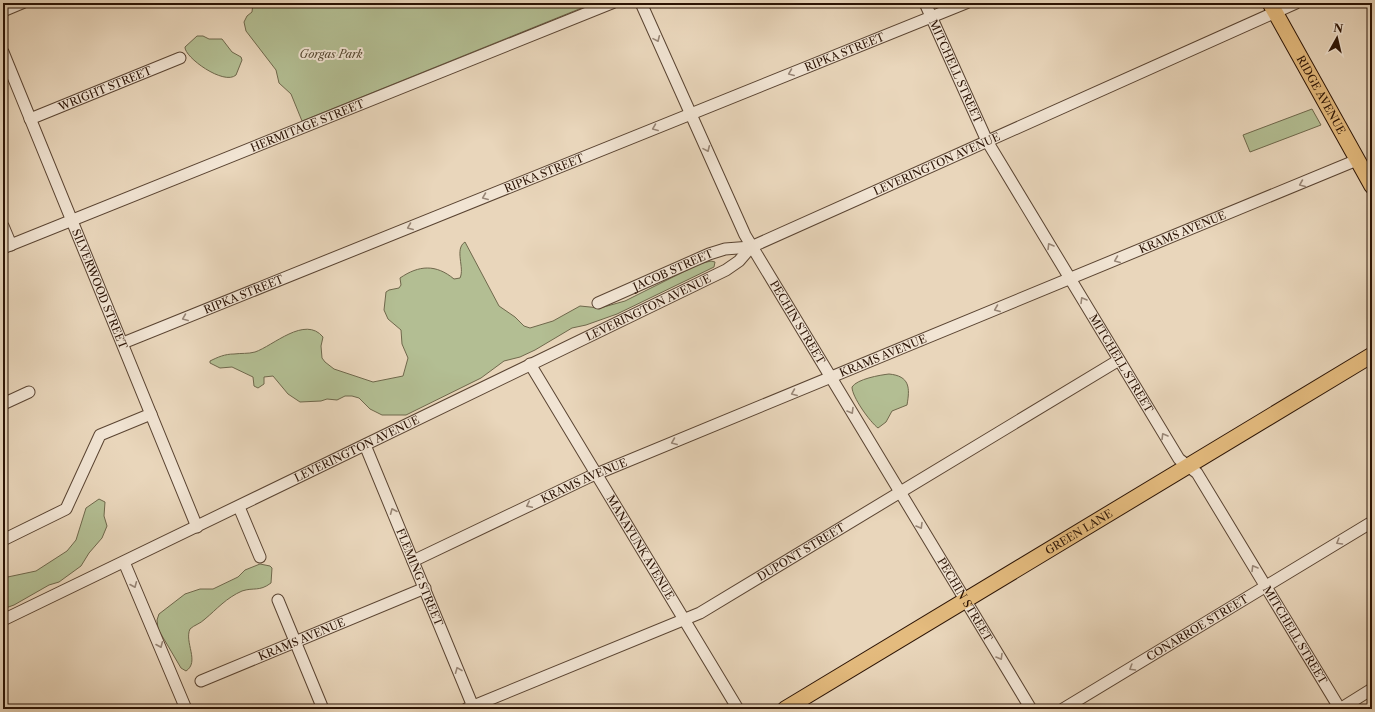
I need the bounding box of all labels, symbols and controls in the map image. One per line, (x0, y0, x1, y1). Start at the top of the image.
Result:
street label: MITCHELL STREET (926, 17, 985, 126)
north arrow (1317, 18, 1357, 58)
text: N (1333, 21, 1345, 36)
street label: RIPKA STREET (803, 29, 887, 74)
one-way arrow (652, 34, 660, 42)
park label: Gorgas Park (300, 47, 363, 61)
street label: RIDGE AVENUE (1294, 53, 1349, 137)
street label: WRIGHT STREET (55, 63, 155, 114)
one-way arrow (787, 69, 794, 77)
street label: HERMITAGE STREET (248, 96, 367, 155)
one-way arrow (651, 124, 658, 132)
street label: LEVERINGTON AVENUE (871, 129, 1003, 198)
one-way arrow (702, 145, 710, 153)
street label: RIPKA STREET (502, 151, 587, 196)
one-way arrow (1298, 179, 1305, 187)
one-way arrow (482, 192, 489, 200)
street label: KRAMS AVENUE (1137, 208, 1228, 256)
one-way arrow (406, 222, 414, 230)
street label: SILVERWOOD STREET (69, 227, 131, 352)
one-way arrow (1048, 243, 1055, 250)
street label: JACOB STREET (629, 246, 716, 295)
one-way arrow (1113, 255, 1121, 263)
street label: LEVERINGTON AVENUE (584, 271, 714, 344)
street label: RIPKA STREET (202, 272, 286, 317)
street label: PECHIN STREET (767, 278, 829, 367)
one-way arrow (1080, 297, 1087, 304)
one-way arrow (993, 305, 1000, 313)
street label: MITCHELL STREET (1086, 312, 1157, 416)
one-way arrow (182, 313, 190, 321)
street label: KRAMS AVENUE (837, 331, 929, 380)
one-way arrow (791, 388, 798, 396)
one-way arrow (846, 407, 853, 414)
street label: LEVERINGTON AVENUE (292, 412, 422, 485)
one-way arrow (1162, 433, 1169, 440)
one-way arrow (671, 437, 679, 445)
street label: KRAMS AVENUE (539, 455, 629, 506)
street label: MANAYUNK AVENUE (604, 492, 678, 603)
one-way arrow (526, 500, 534, 508)
street label: GREEN LANE (1042, 506, 1115, 558)
one-way arrow (389, 508, 397, 515)
street label: DUPONT STREET (755, 520, 848, 584)
one-way arrow (915, 522, 922, 529)
street label: FLEMING STREET (393, 526, 446, 629)
one-way arrow (1336, 538, 1343, 545)
street label: PECHIN STREET (934, 555, 996, 645)
one-way arrow (1252, 565, 1259, 572)
one-way arrow (130, 582, 138, 589)
street label: MITCHELL STREET (1260, 583, 1331, 687)
street label: CONARROE STREET (1144, 591, 1251, 664)
street label: KRAMS AVENUE (256, 615, 348, 663)
one-way arrow (155, 641, 163, 648)
one-way arrow (995, 653, 1002, 660)
one-way arrow (1129, 663, 1136, 670)
one-way arrow (455, 667, 463, 674)

